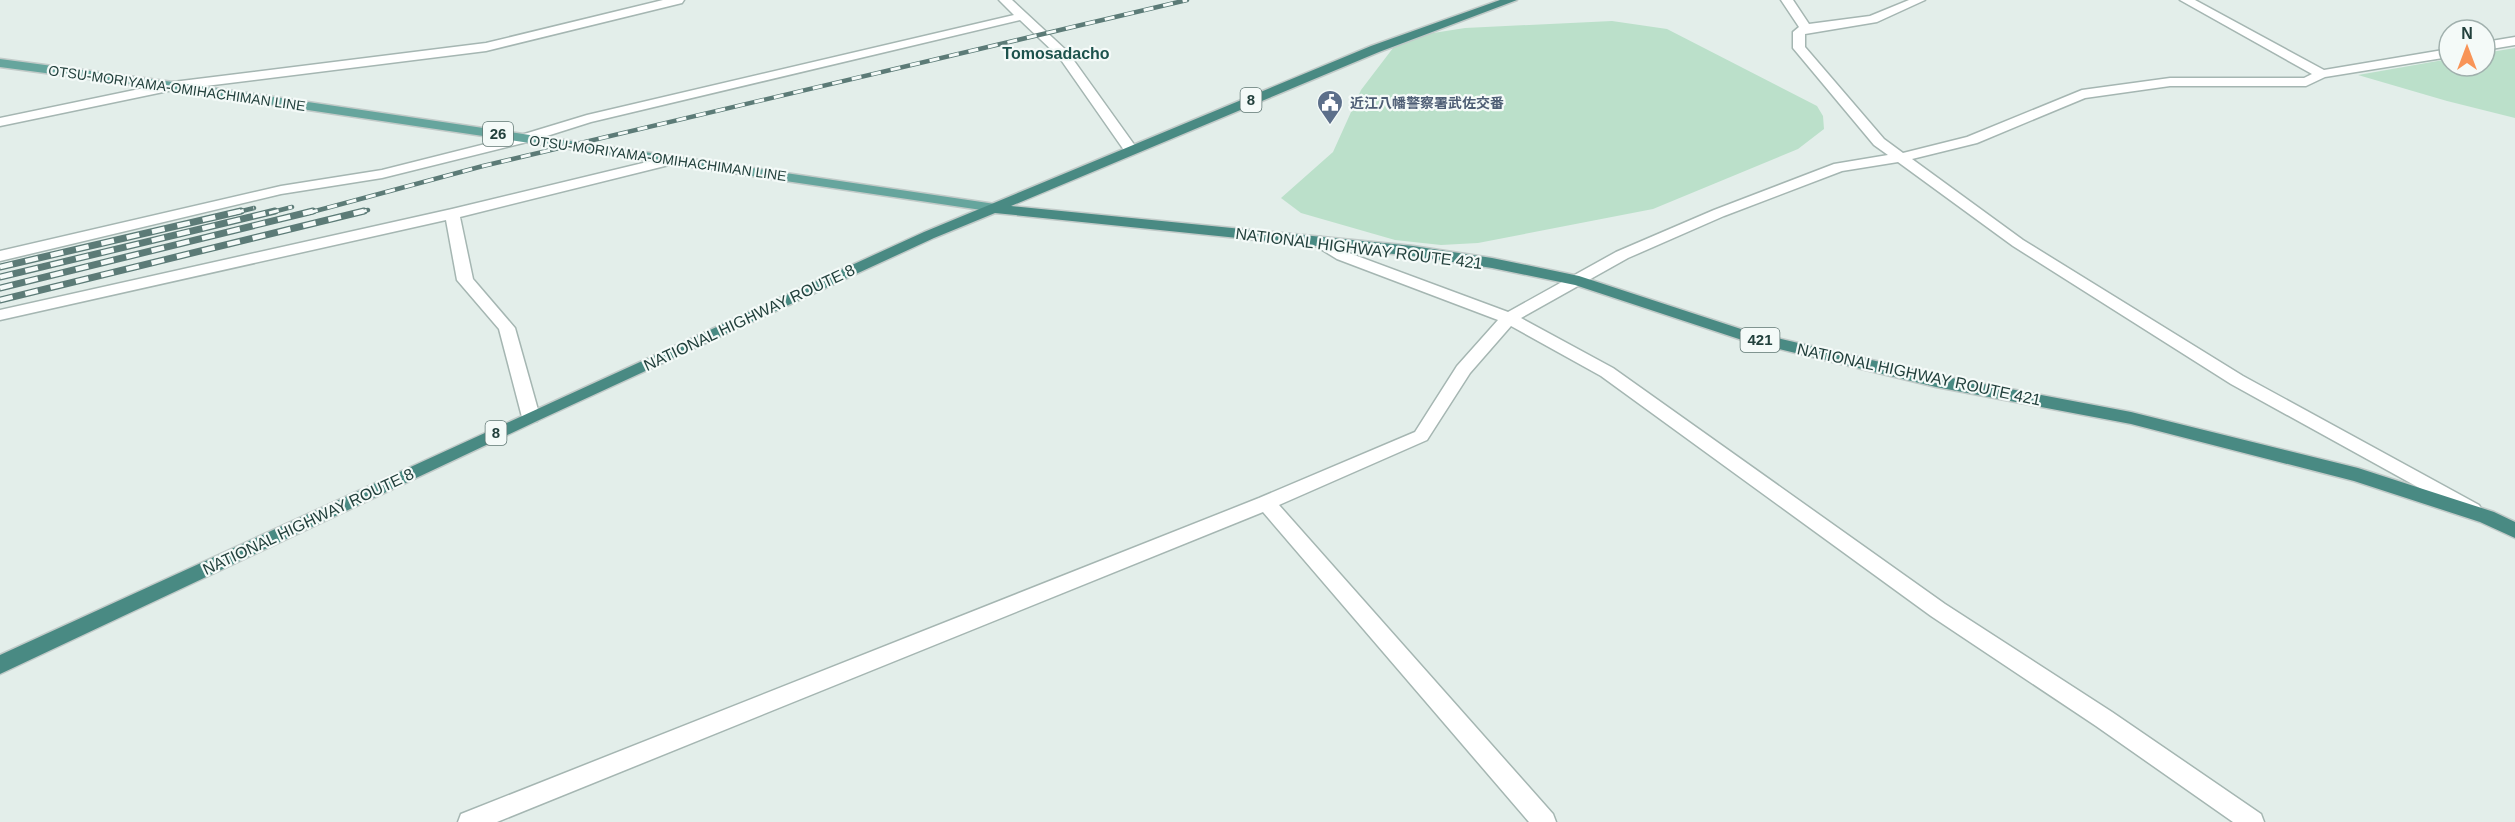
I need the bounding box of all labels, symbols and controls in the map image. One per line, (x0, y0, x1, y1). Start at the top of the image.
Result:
north arrow (2437, 18, 2497, 78)
text: N (2461, 25, 2473, 42)
district label: Tomosadacho (1002, 45, 1110, 62)
street label: OTSU-MORIYAMA-OMIHACHIMAN LINE (47, 62, 307, 114)
road number: 8 (1240, 88, 1262, 112)
public building icon: 近江八幡警察署武佐交番 (1315, 88, 1345, 126)
place label: 近江八幡警察署武佐交番 (1350, 95, 1504, 111)
road number: 26 (483, 122, 513, 146)
street label: OTSU-MORIYAMA-OMIHACHIMAN LINE (528, 132, 788, 184)
street label: NATIONAL HIGHWAY ROUTE 421 (1235, 225, 1483, 272)
street label: NATIONAL HIGHWAY ROUTE 8 (641, 261, 858, 374)
road number: 421 (1740, 328, 1780, 352)
street label: NATIONAL HIGHWAY ROUTE 421 (1796, 340, 2042, 409)
road number: 8 (486, 421, 506, 445)
street label: NATIONAL HIGHWAY ROUTE 8 (200, 465, 417, 578)

